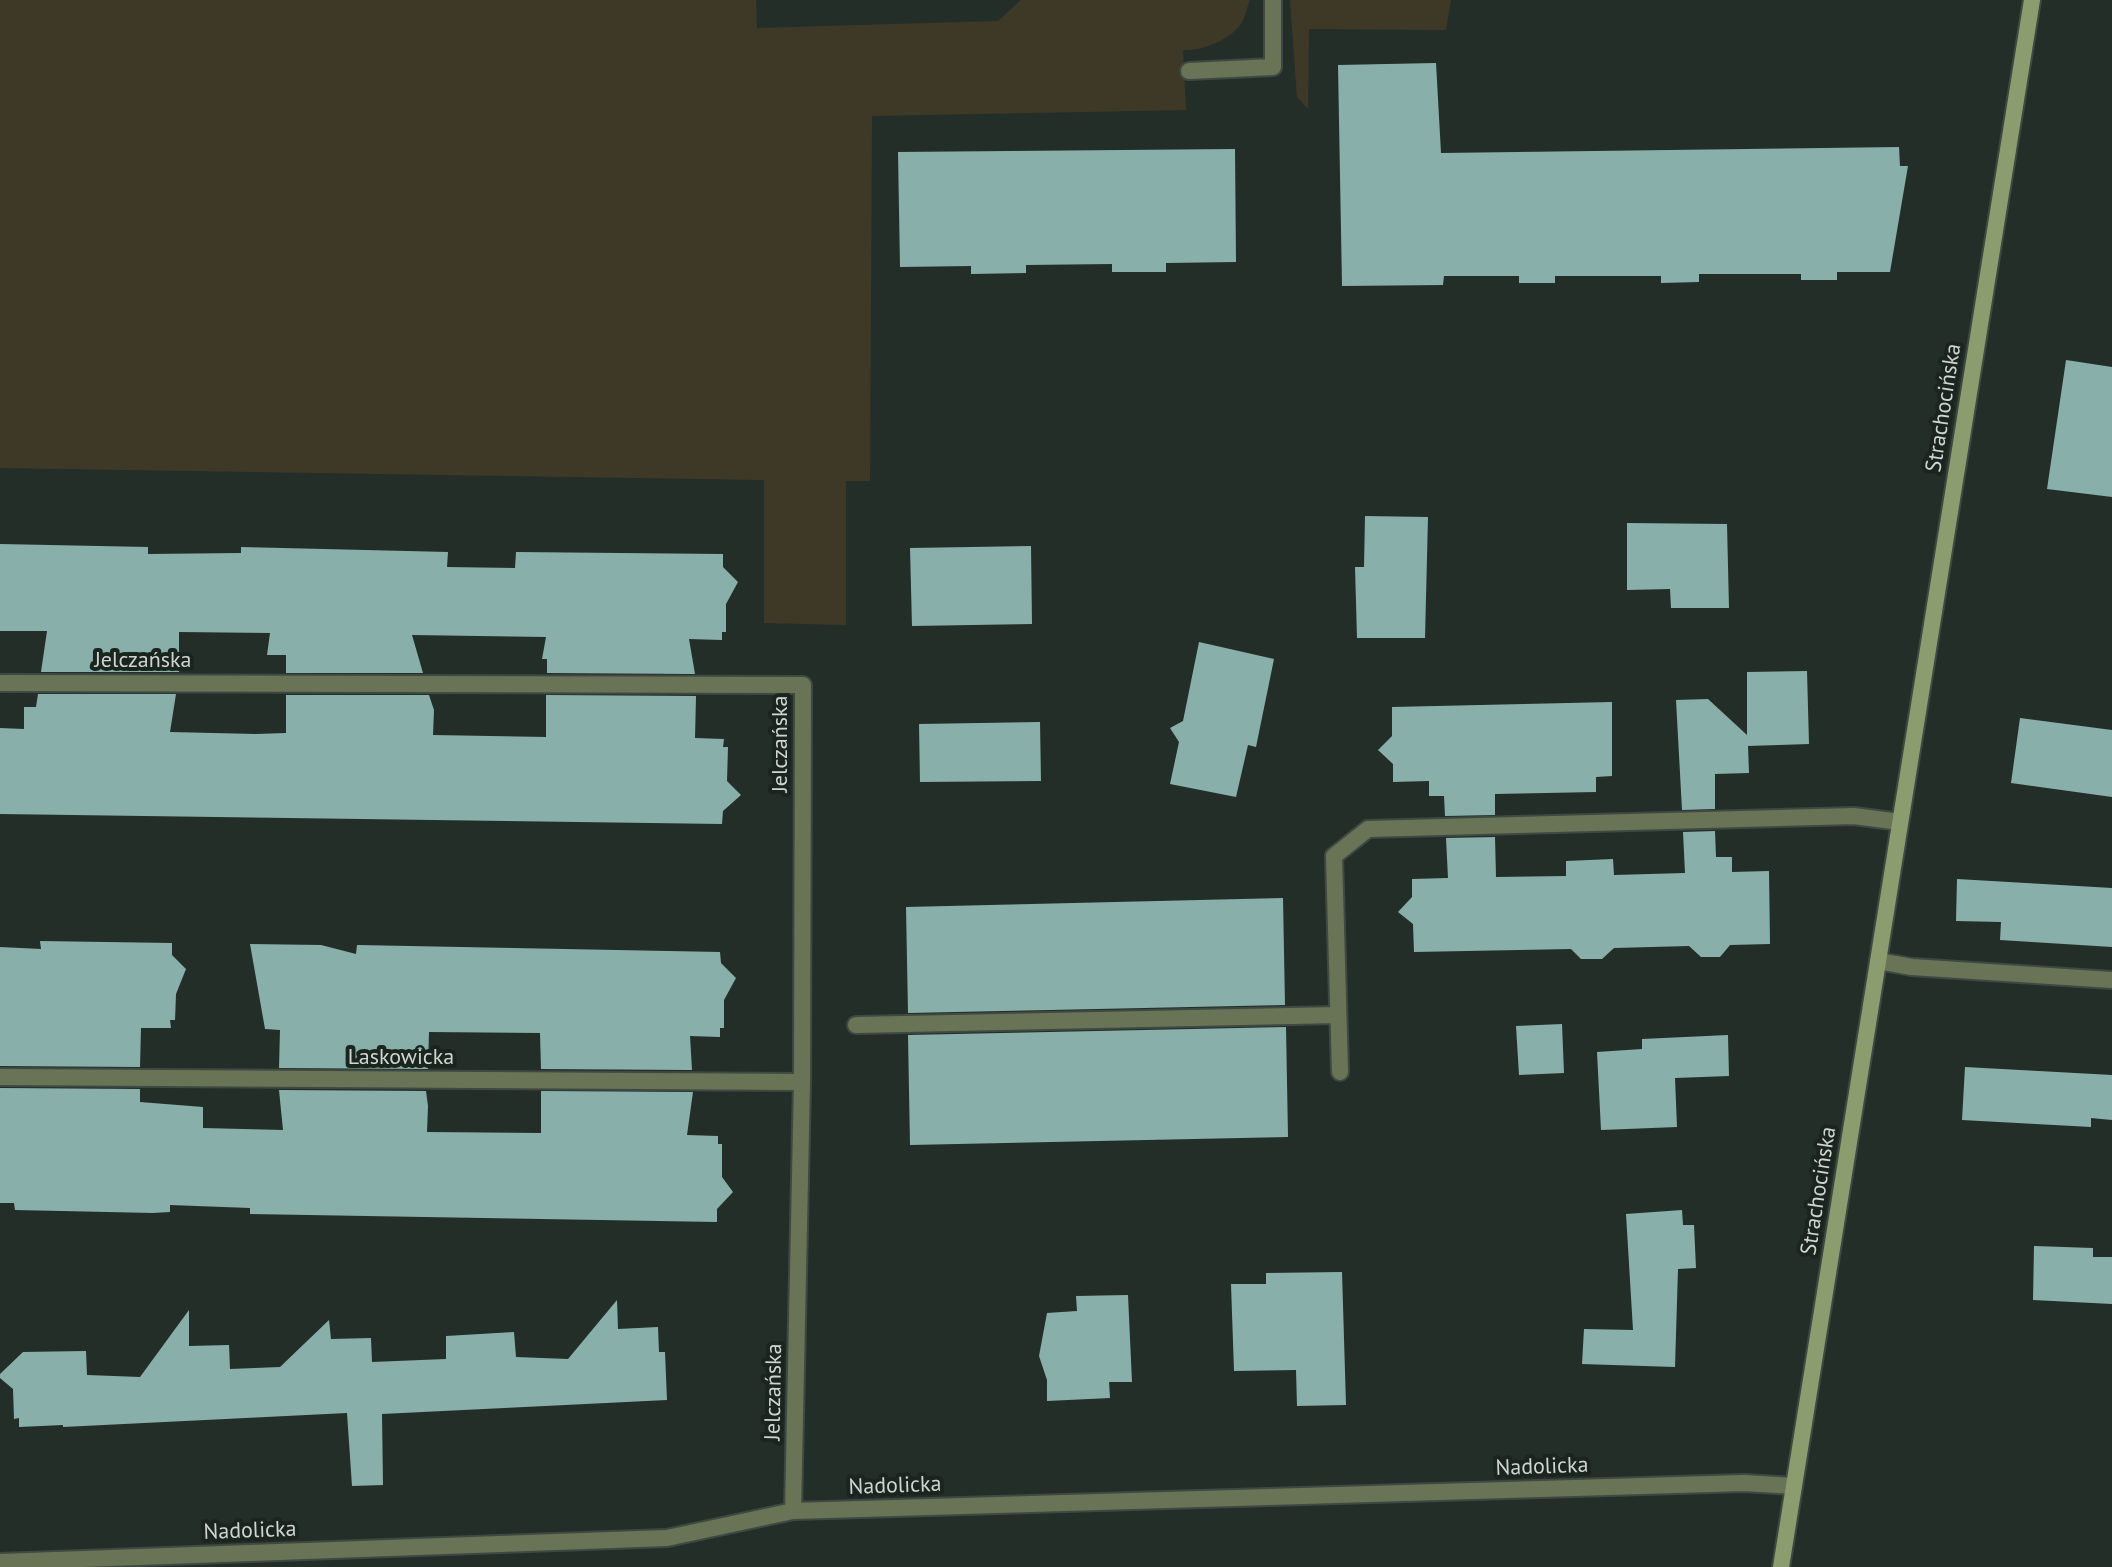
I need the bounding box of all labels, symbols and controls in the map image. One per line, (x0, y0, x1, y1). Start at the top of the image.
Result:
street label: Strachocińska (1921, 342, 1967, 474)
street label: Jelczańska (94, 648, 192, 674)
street label: Jelczańska (768, 695, 794, 793)
street label: Laskowicka (348, 1045, 454, 1071)
street label: Strachocińska (1796, 1125, 1842, 1257)
street label: Jelczańska (760, 1343, 788, 1441)
street label: Nadolicka (1495, 1452, 1589, 1482)
street label: Nadolicka (848, 1471, 942, 1501)
street label: Nadolicka (203, 1516, 297, 1546)

